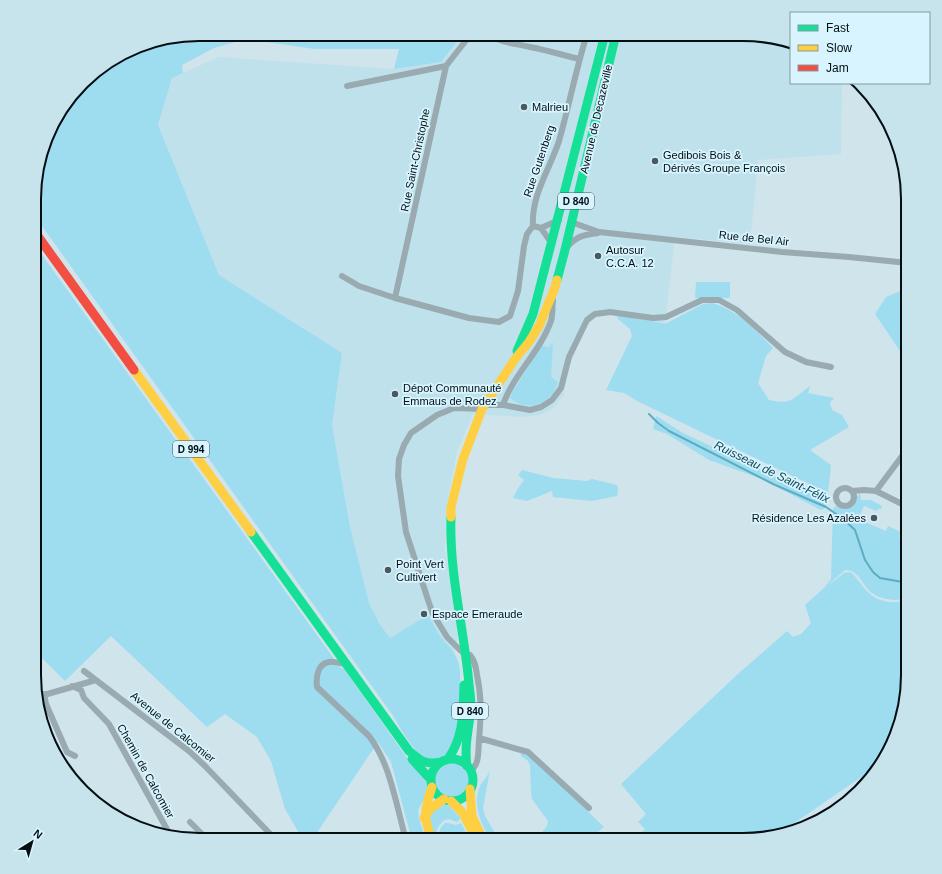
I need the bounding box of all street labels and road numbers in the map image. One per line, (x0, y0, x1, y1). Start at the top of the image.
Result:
street label: Avenue de Decazeville (578, 63, 614, 175)
street label: Rue Saint-Christophe (398, 107, 432, 213)
street label: Rue Gutenberg (521, 123, 557, 199)
road number: D 840 (558, 193, 594, 209)
street label: Rue de Bel Air (718, 228, 790, 248)
road number: D 994 (173, 441, 209, 457)
street label: Avenue de Calcomier (128, 689, 218, 765)
road number: D 840 (452, 703, 488, 719)
street label: Chemin de Calcomier (115, 722, 177, 820)

